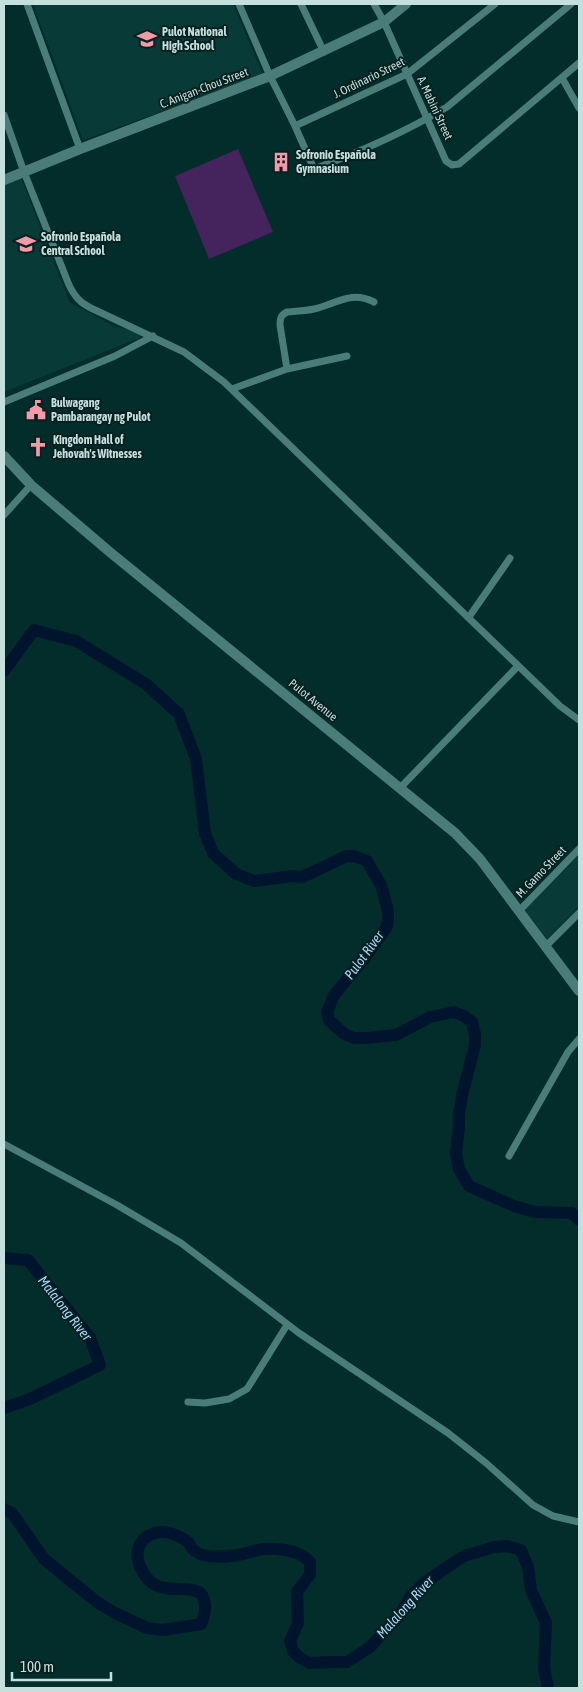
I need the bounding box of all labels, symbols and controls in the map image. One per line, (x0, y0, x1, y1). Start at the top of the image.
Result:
place label: Pulot National High School (162, 25, 227, 53)
school or university icon: Pulot National High School (136, 28, 158, 50)
street label: J. Ordinario Street (331, 54, 407, 101)
street label: C. Anigan-Chou Street (158, 65, 251, 111)
street label: A. Mabini Street (414, 74, 456, 142)
place label: Sofronio Española Gymnasium (296, 148, 376, 176)
building icon: Sofronio Española Gymnasium (270, 151, 292, 173)
place label: Sofronio Española Central School (41, 230, 121, 258)
school or university icon: Sofronio Española Central School (15, 233, 37, 255)
place label: Bulwagang Pambarangay ng Pulot (51, 396, 151, 424)
public building icon: Bulwagang Pambarangay ng Pulot (25, 399, 47, 421)
place label: Kingdom Hall of Jehovah's Witnesses (52, 433, 143, 461)
church icon: Kingdom Hall of Jehovah's Witnesses (27, 436, 49, 458)
street label: Pulot Avenue (286, 676, 340, 724)
street label: M. Gamo Street (513, 843, 569, 901)
water label: Pulot River (341, 927, 387, 982)
water label: Malalong River (35, 1272, 96, 1344)
water label: Malalong River (373, 1572, 437, 1641)
scale bar (12, 1650, 111, 1682)
text: 100 m (20, 1658, 54, 1675)

